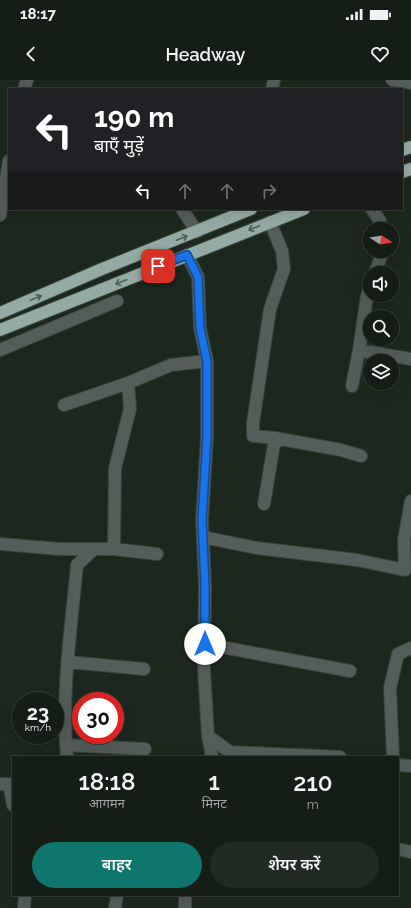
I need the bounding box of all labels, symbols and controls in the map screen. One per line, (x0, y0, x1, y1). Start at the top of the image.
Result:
text: 18:17 (20, 5, 56, 23)
icon: back (20, 43, 42, 65)
icon: heart (369, 43, 391, 65)
text: Headway (166, 44, 245, 65)
text: 190 m (94, 101, 174, 134)
icon: left (28, 104, 80, 156)
text: बाएँ मुड़ें (94, 135, 144, 156)
icon: left (132, 180, 154, 202)
icon: ahead (174, 180, 196, 202)
icon: ahead (216, 180, 238, 202)
icon: right (258, 180, 280, 202)
north arrow (363, 222, 399, 258)
map controls (363, 222, 399, 390)
one-way arrow (249, 224, 261, 232)
one-way arrow (175, 233, 187, 241)
pin (141, 249, 175, 283)
icon: arrive (147, 255, 169, 277)
button: sound (363, 266, 399, 302)
one-way arrow (115, 278, 127, 286)
one-way arrow (29, 293, 41, 301)
button: search (363, 310, 399, 346)
button: layers (363, 354, 399, 390)
position arrow (184, 623, 226, 665)
speed limit sign: 30 (72, 692, 124, 744)
text: 23 (27, 701, 49, 725)
text: km/h (25, 722, 51, 733)
text: 18:18 (79, 767, 135, 796)
text: 1 (209, 767, 220, 796)
text: 210 (293, 768, 332, 797)
text: आगमन (89, 796, 125, 811)
text: मिनट (202, 796, 227, 811)
text: m (307, 797, 319, 812)
button: बाहर (32, 842, 202, 888)
button: शेयर करें (210, 842, 379, 888)

